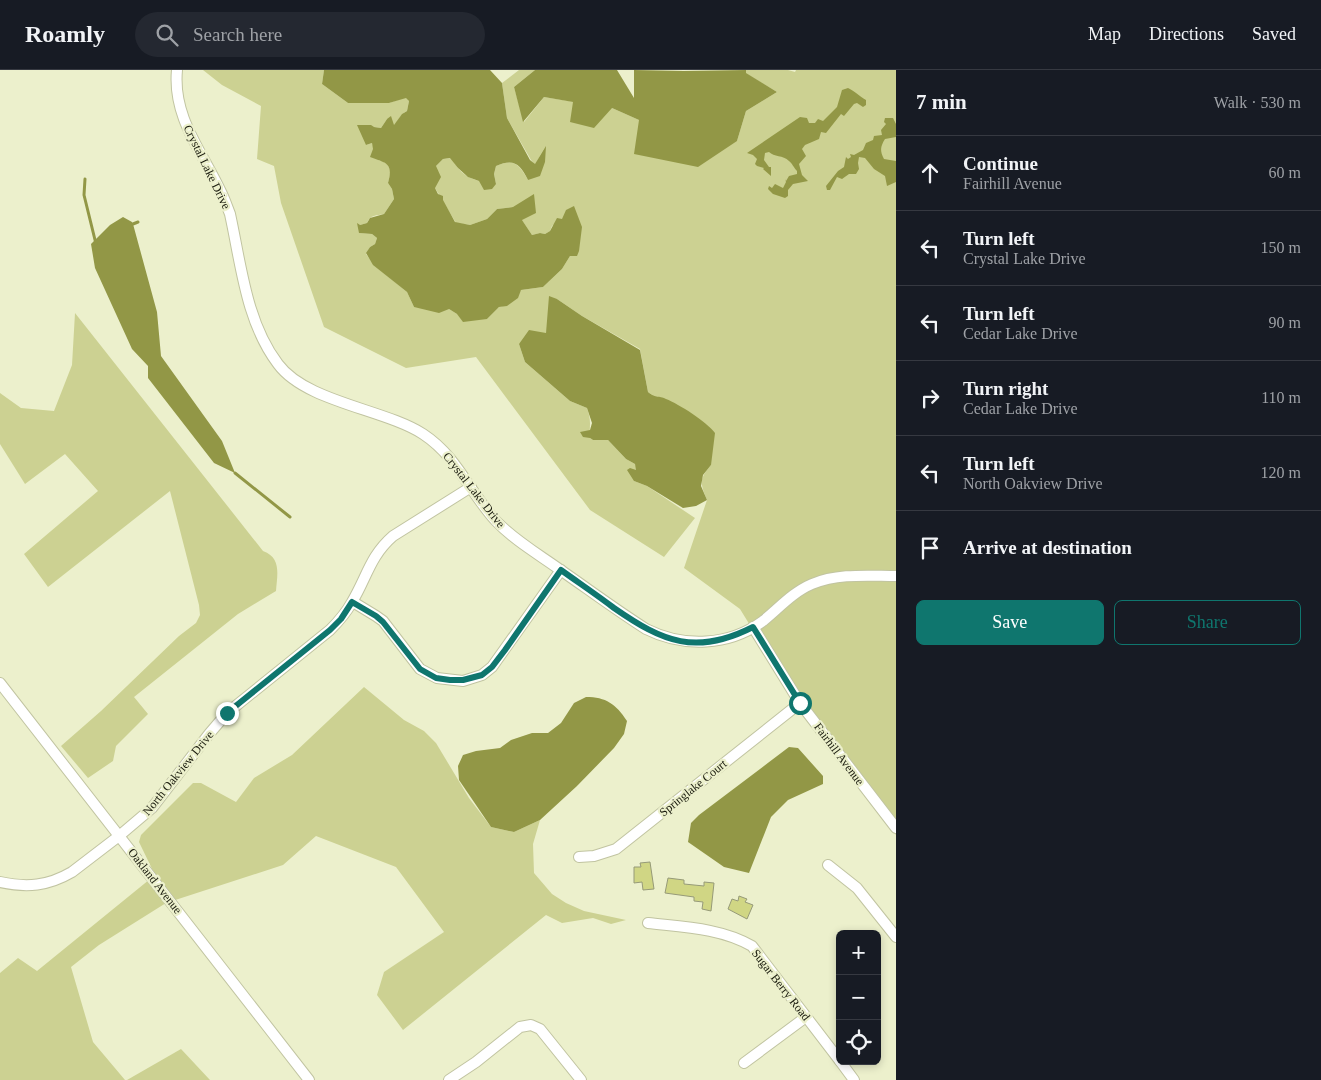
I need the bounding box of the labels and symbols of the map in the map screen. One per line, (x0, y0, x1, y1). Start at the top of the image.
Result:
street label: Crystal Lake Drive (181, 123, 233, 211)
street label: Crystal Lake Drive (440, 449, 508, 531)
route start (789, 692, 812, 715)
route end (216, 702, 239, 725)
street label: Fairhill Avenue (811, 720, 867, 788)
street label: North Oakview Drive (140, 728, 216, 818)
street label: Springlake Court (657, 756, 730, 819)
street label: Oakland Avenue (125, 845, 185, 917)
street label: Sugar Berry Road (749, 947, 813, 1023)

